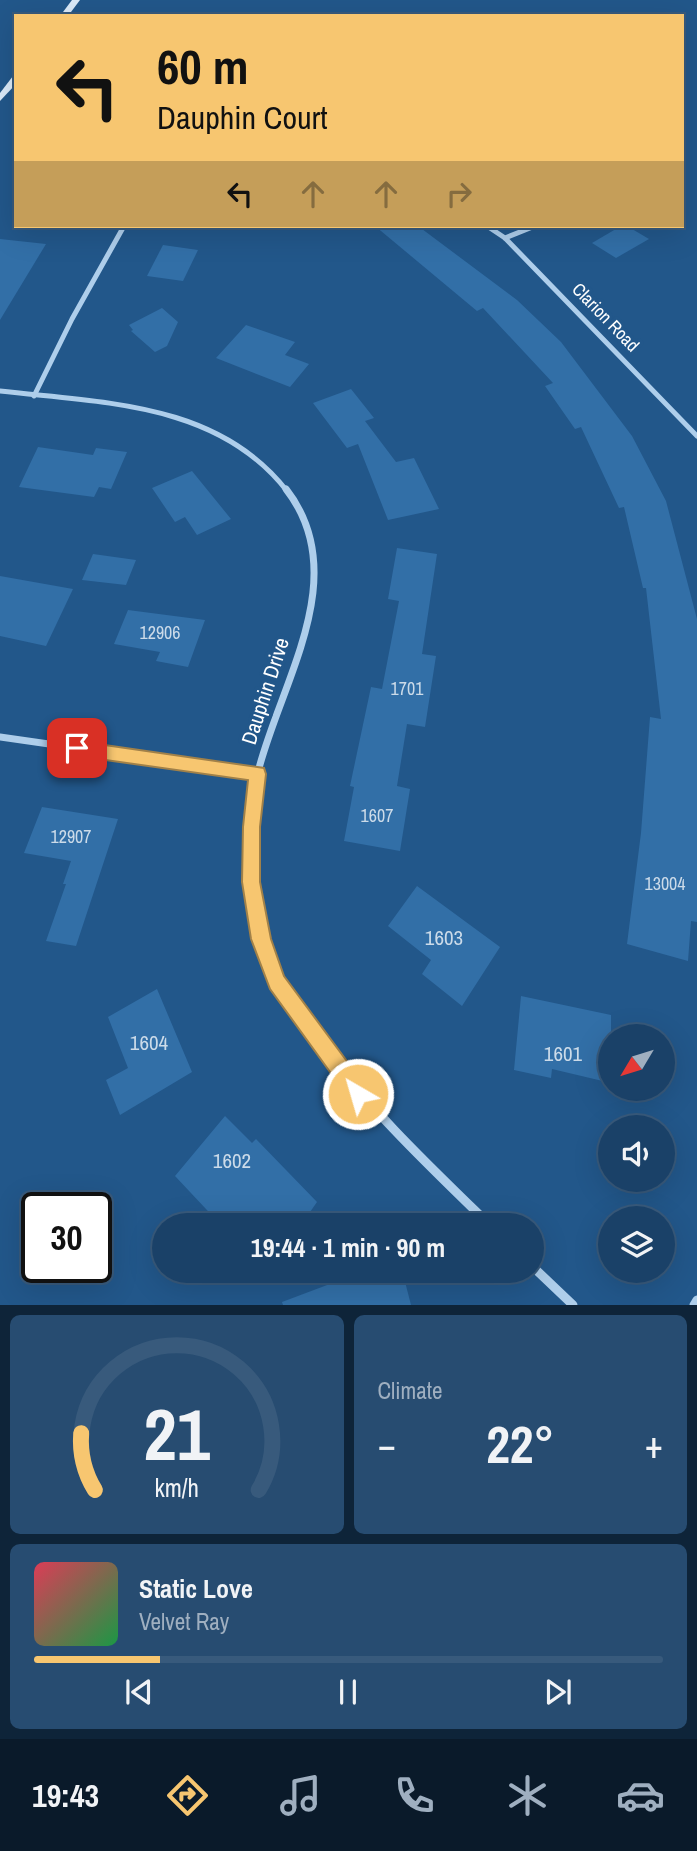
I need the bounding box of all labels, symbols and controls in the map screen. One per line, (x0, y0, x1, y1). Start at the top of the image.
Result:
text: 60 m (157, 33, 249, 99)
icon: left (42, 42, 133, 133)
text: Dauphin Court (157, 96, 328, 139)
icon: left (221, 175, 259, 213)
icon: ahead (294, 175, 332, 213)
icon: ahead (367, 175, 405, 213)
icon: right (440, 175, 478, 213)
street label: Clarion Road (567, 277, 645, 357)
house number: 12906 (139, 620, 181, 645)
street label: Dauphin Drive (234, 634, 296, 748)
house number: 1701 (391, 676, 424, 701)
pin (47, 718, 107, 778)
icon: arrive (58, 729, 96, 767)
house number: 1607 (361, 803, 393, 828)
house number: 12907 (50, 824, 92, 849)
house number: 13004 (644, 871, 686, 896)
house number: 1603 (425, 923, 463, 952)
north arrow (598, 1024, 676, 1101)
map controls (598, 1024, 675, 1283)
house number: 1604 (130, 1028, 169, 1057)
house number: 1601 (544, 1039, 583, 1068)
position arrow (321, 1057, 395, 1131)
button: sound (598, 1115, 675, 1192)
house number: 1602 (213, 1146, 251, 1175)
speed limit sign: 30 (21, 1192, 112, 1283)
button: layers (598, 1206, 675, 1283)
text: 19:44 · 1 min · 90 m (251, 1230, 445, 1265)
text: Climate (378, 1375, 442, 1406)
text: 21 (144, 1386, 211, 1484)
text: 22° (486, 1409, 554, 1479)
text: − (378, 1419, 396, 1470)
text: + (645, 1419, 663, 1470)
text: km/h (155, 1471, 199, 1505)
text: Static Love (139, 1571, 253, 1606)
text: Velvet Ray (139, 1606, 229, 1637)
icon: previous (120, 1673, 158, 1711)
icon: pause (329, 1673, 367, 1711)
icon: next (539, 1673, 577, 1711)
icon: directions (163, 1771, 212, 1820)
icon: music (276, 1771, 325, 1820)
icon: phone (390, 1771, 439, 1820)
icon: climate (503, 1771, 552, 1820)
icon: car (616, 1771, 665, 1820)
text: 19:43 (32, 1774, 99, 1817)

